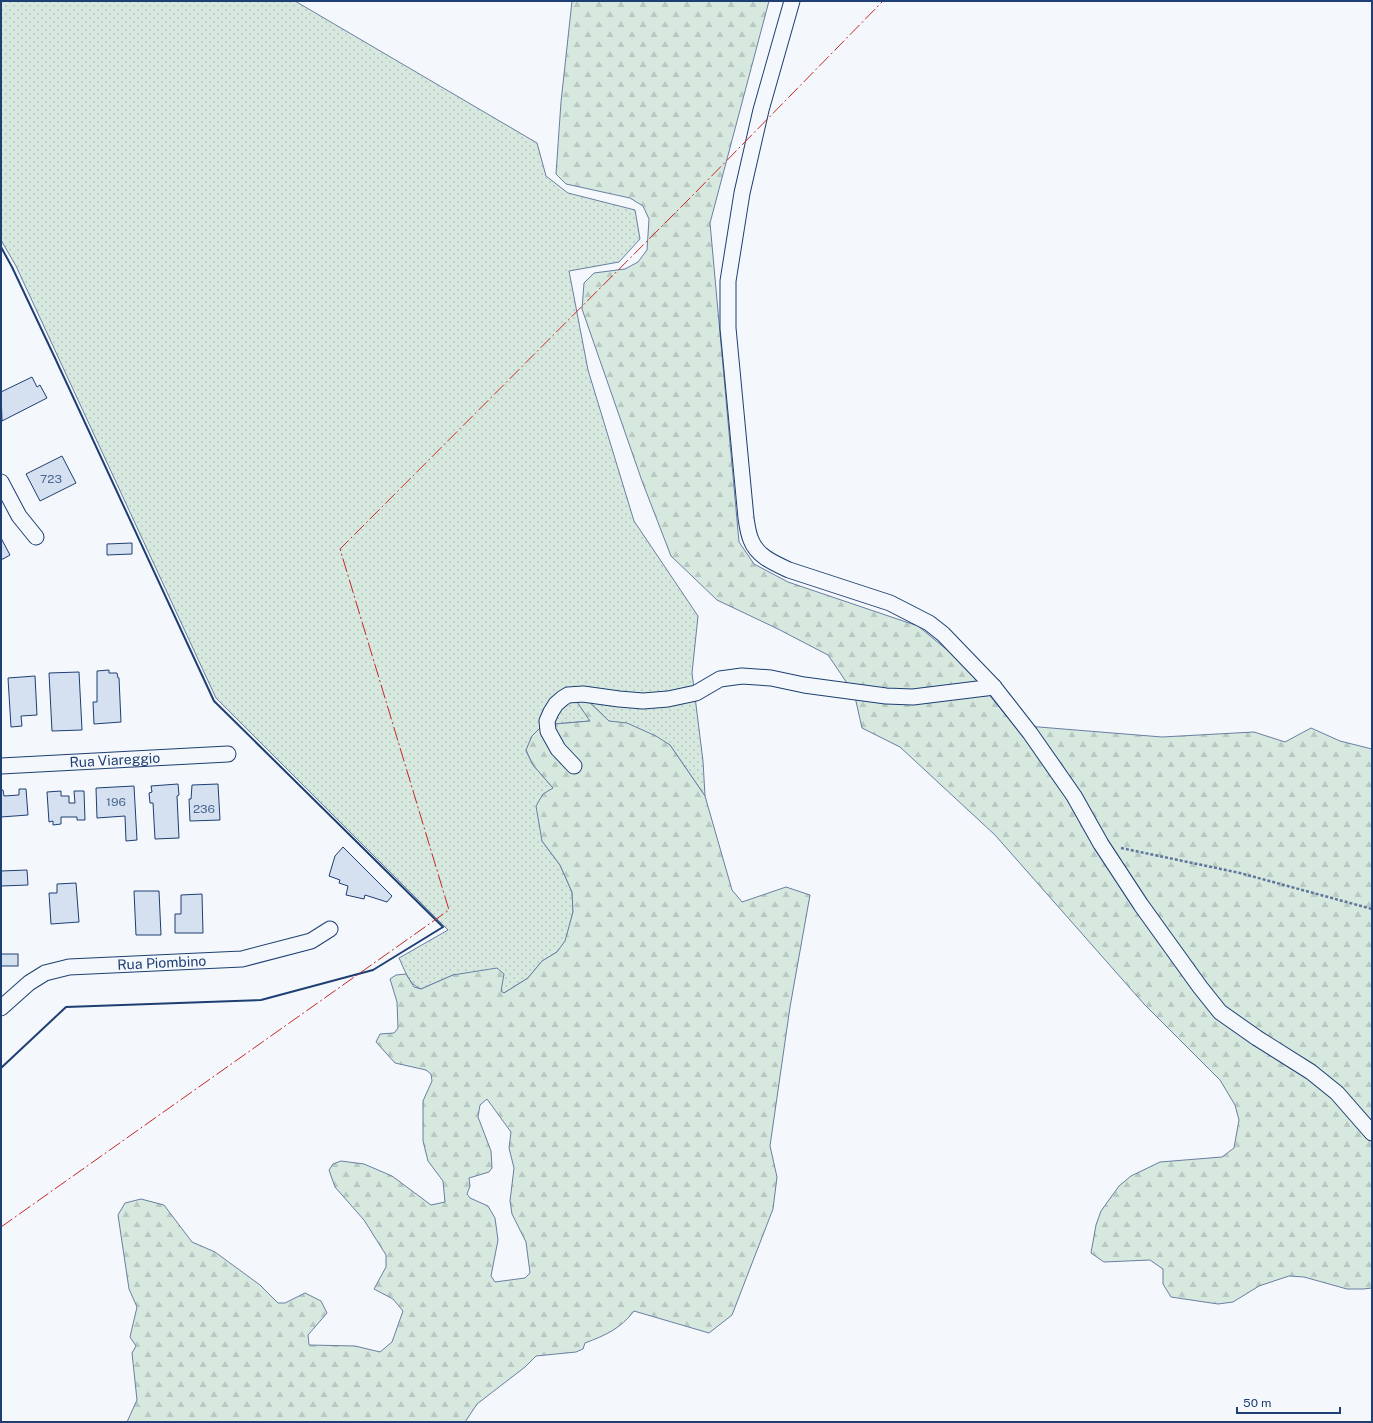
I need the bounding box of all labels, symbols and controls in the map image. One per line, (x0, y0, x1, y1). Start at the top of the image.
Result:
house number: 723 (40, 472, 62, 486)
street label: Rua Viareggio (69, 750, 161, 770)
house number: 196 (106, 795, 126, 809)
house number: 236 (193, 802, 215, 816)
street label: Rua Piombino (117, 953, 207, 973)
scale bar (1237, 1389, 1340, 1415)
text: 50 m (1243, 1396, 1271, 1410)

